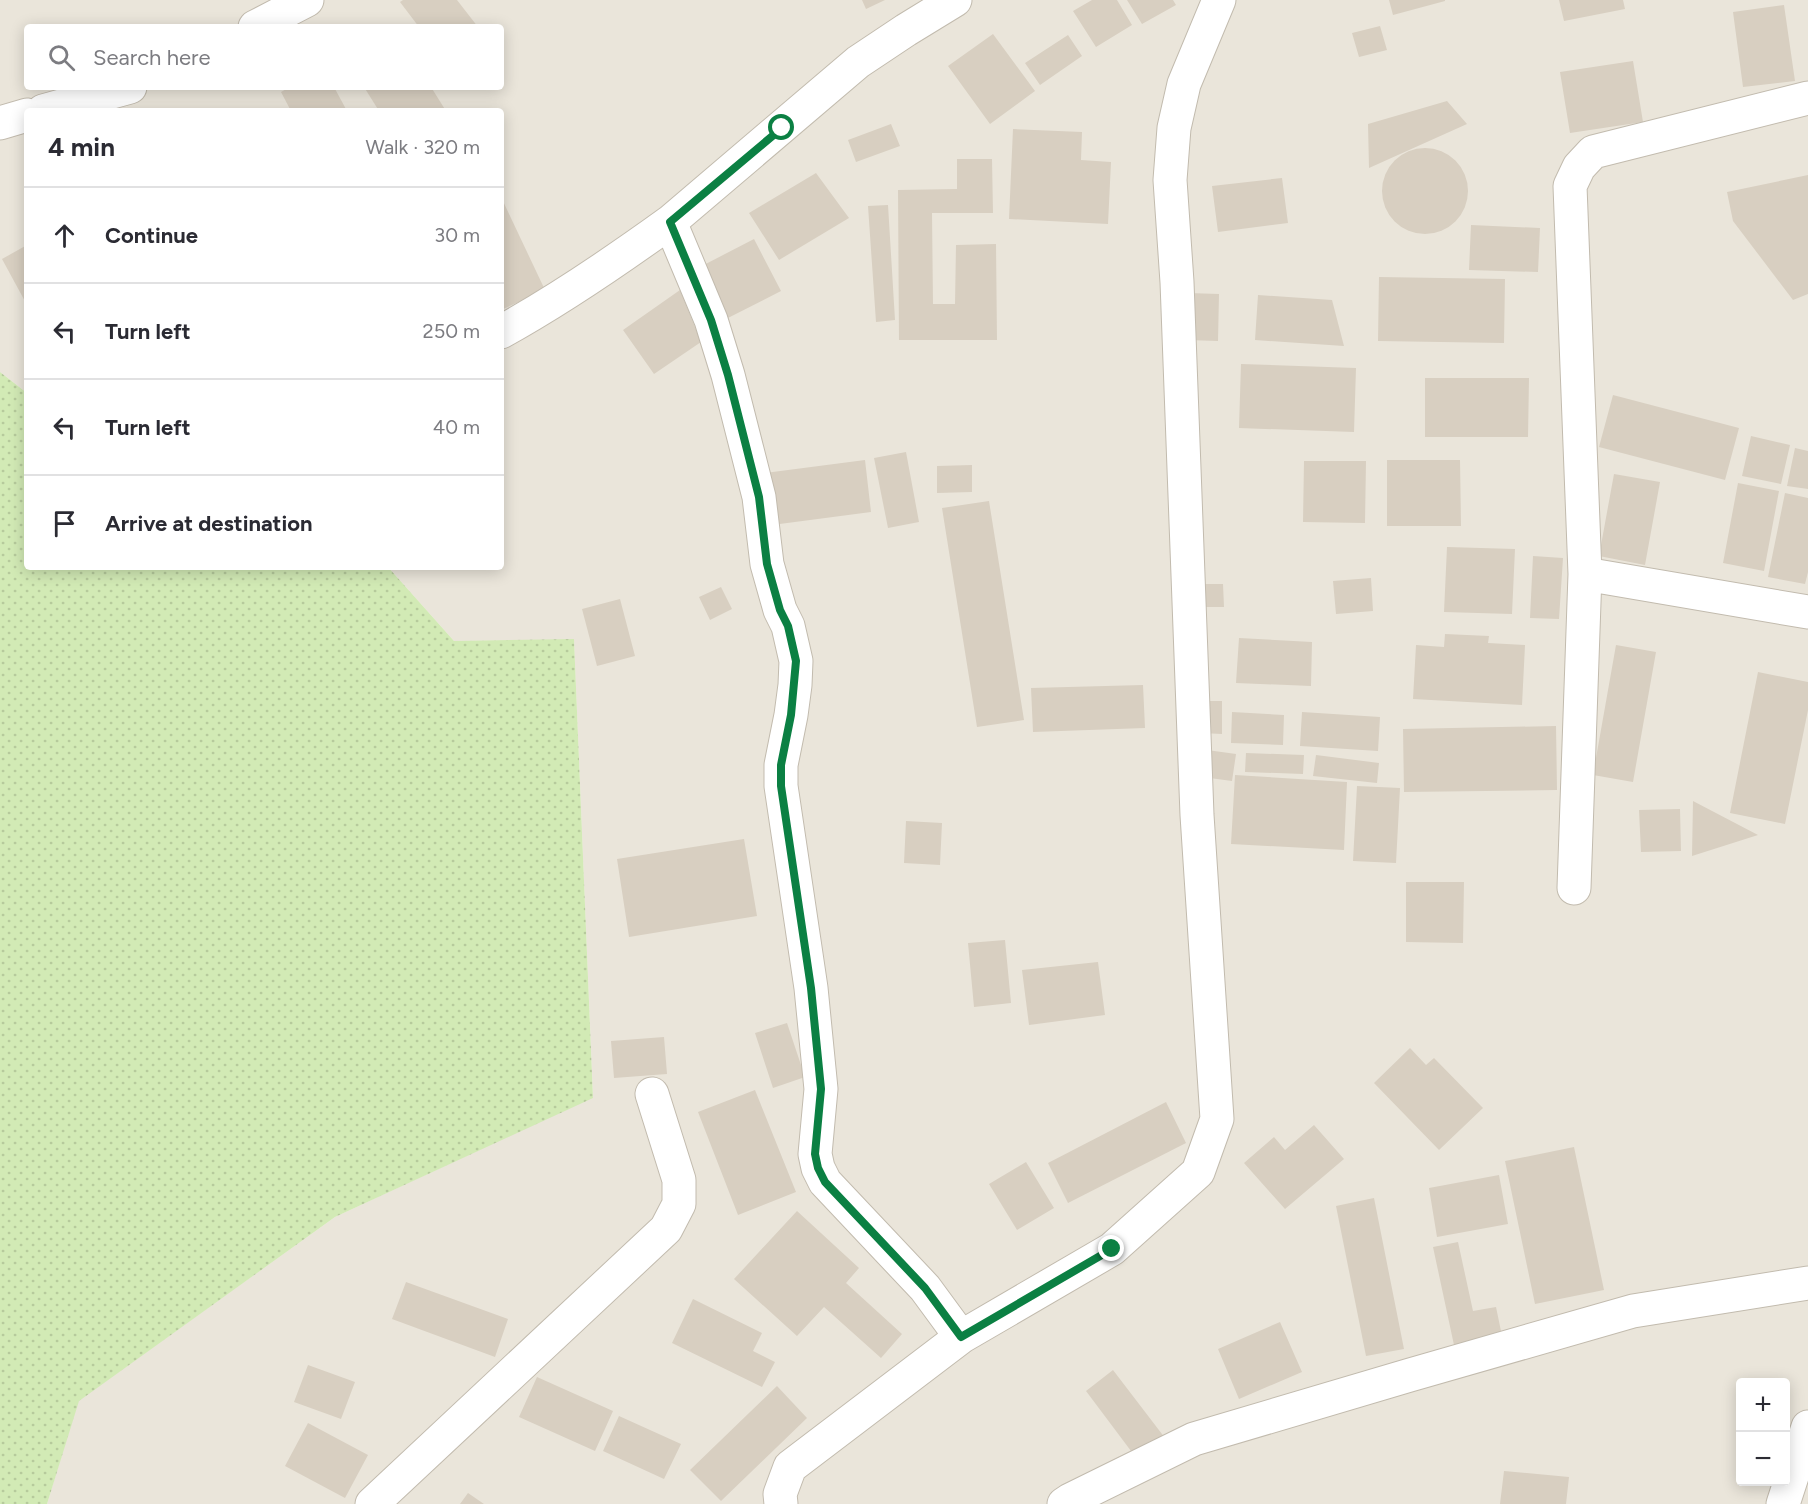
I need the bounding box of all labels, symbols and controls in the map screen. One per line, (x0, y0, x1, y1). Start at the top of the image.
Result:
search box (24, 24, 504, 90)
icon: search (45, 41, 78, 74)
text: Search here (93, 44, 211, 71)
route start (768, 114, 794, 140)
text: 4 min (48, 131, 115, 163)
text: Walk · 320 m (366, 135, 480, 159)
icon: ahead (48, 219, 81, 252)
text: Continue (105, 222, 198, 249)
text: 30 m (434, 223, 480, 247)
icon: left (48, 315, 81, 348)
text: Turn left (105, 318, 191, 345)
text: 250 m (423, 319, 480, 343)
icon: left (48, 411, 81, 444)
text: Turn left (105, 414, 191, 441)
text: 40 m (433, 415, 480, 439)
icon: arrive (48, 507, 81, 540)
text: Arrive at destination (105, 510, 313, 537)
route end (1098, 1235, 1124, 1261)
map controls (1736, 1378, 1790, 1486)
button: + (1736, 1378, 1790, 1432)
button: − (1736, 1432, 1790, 1486)

